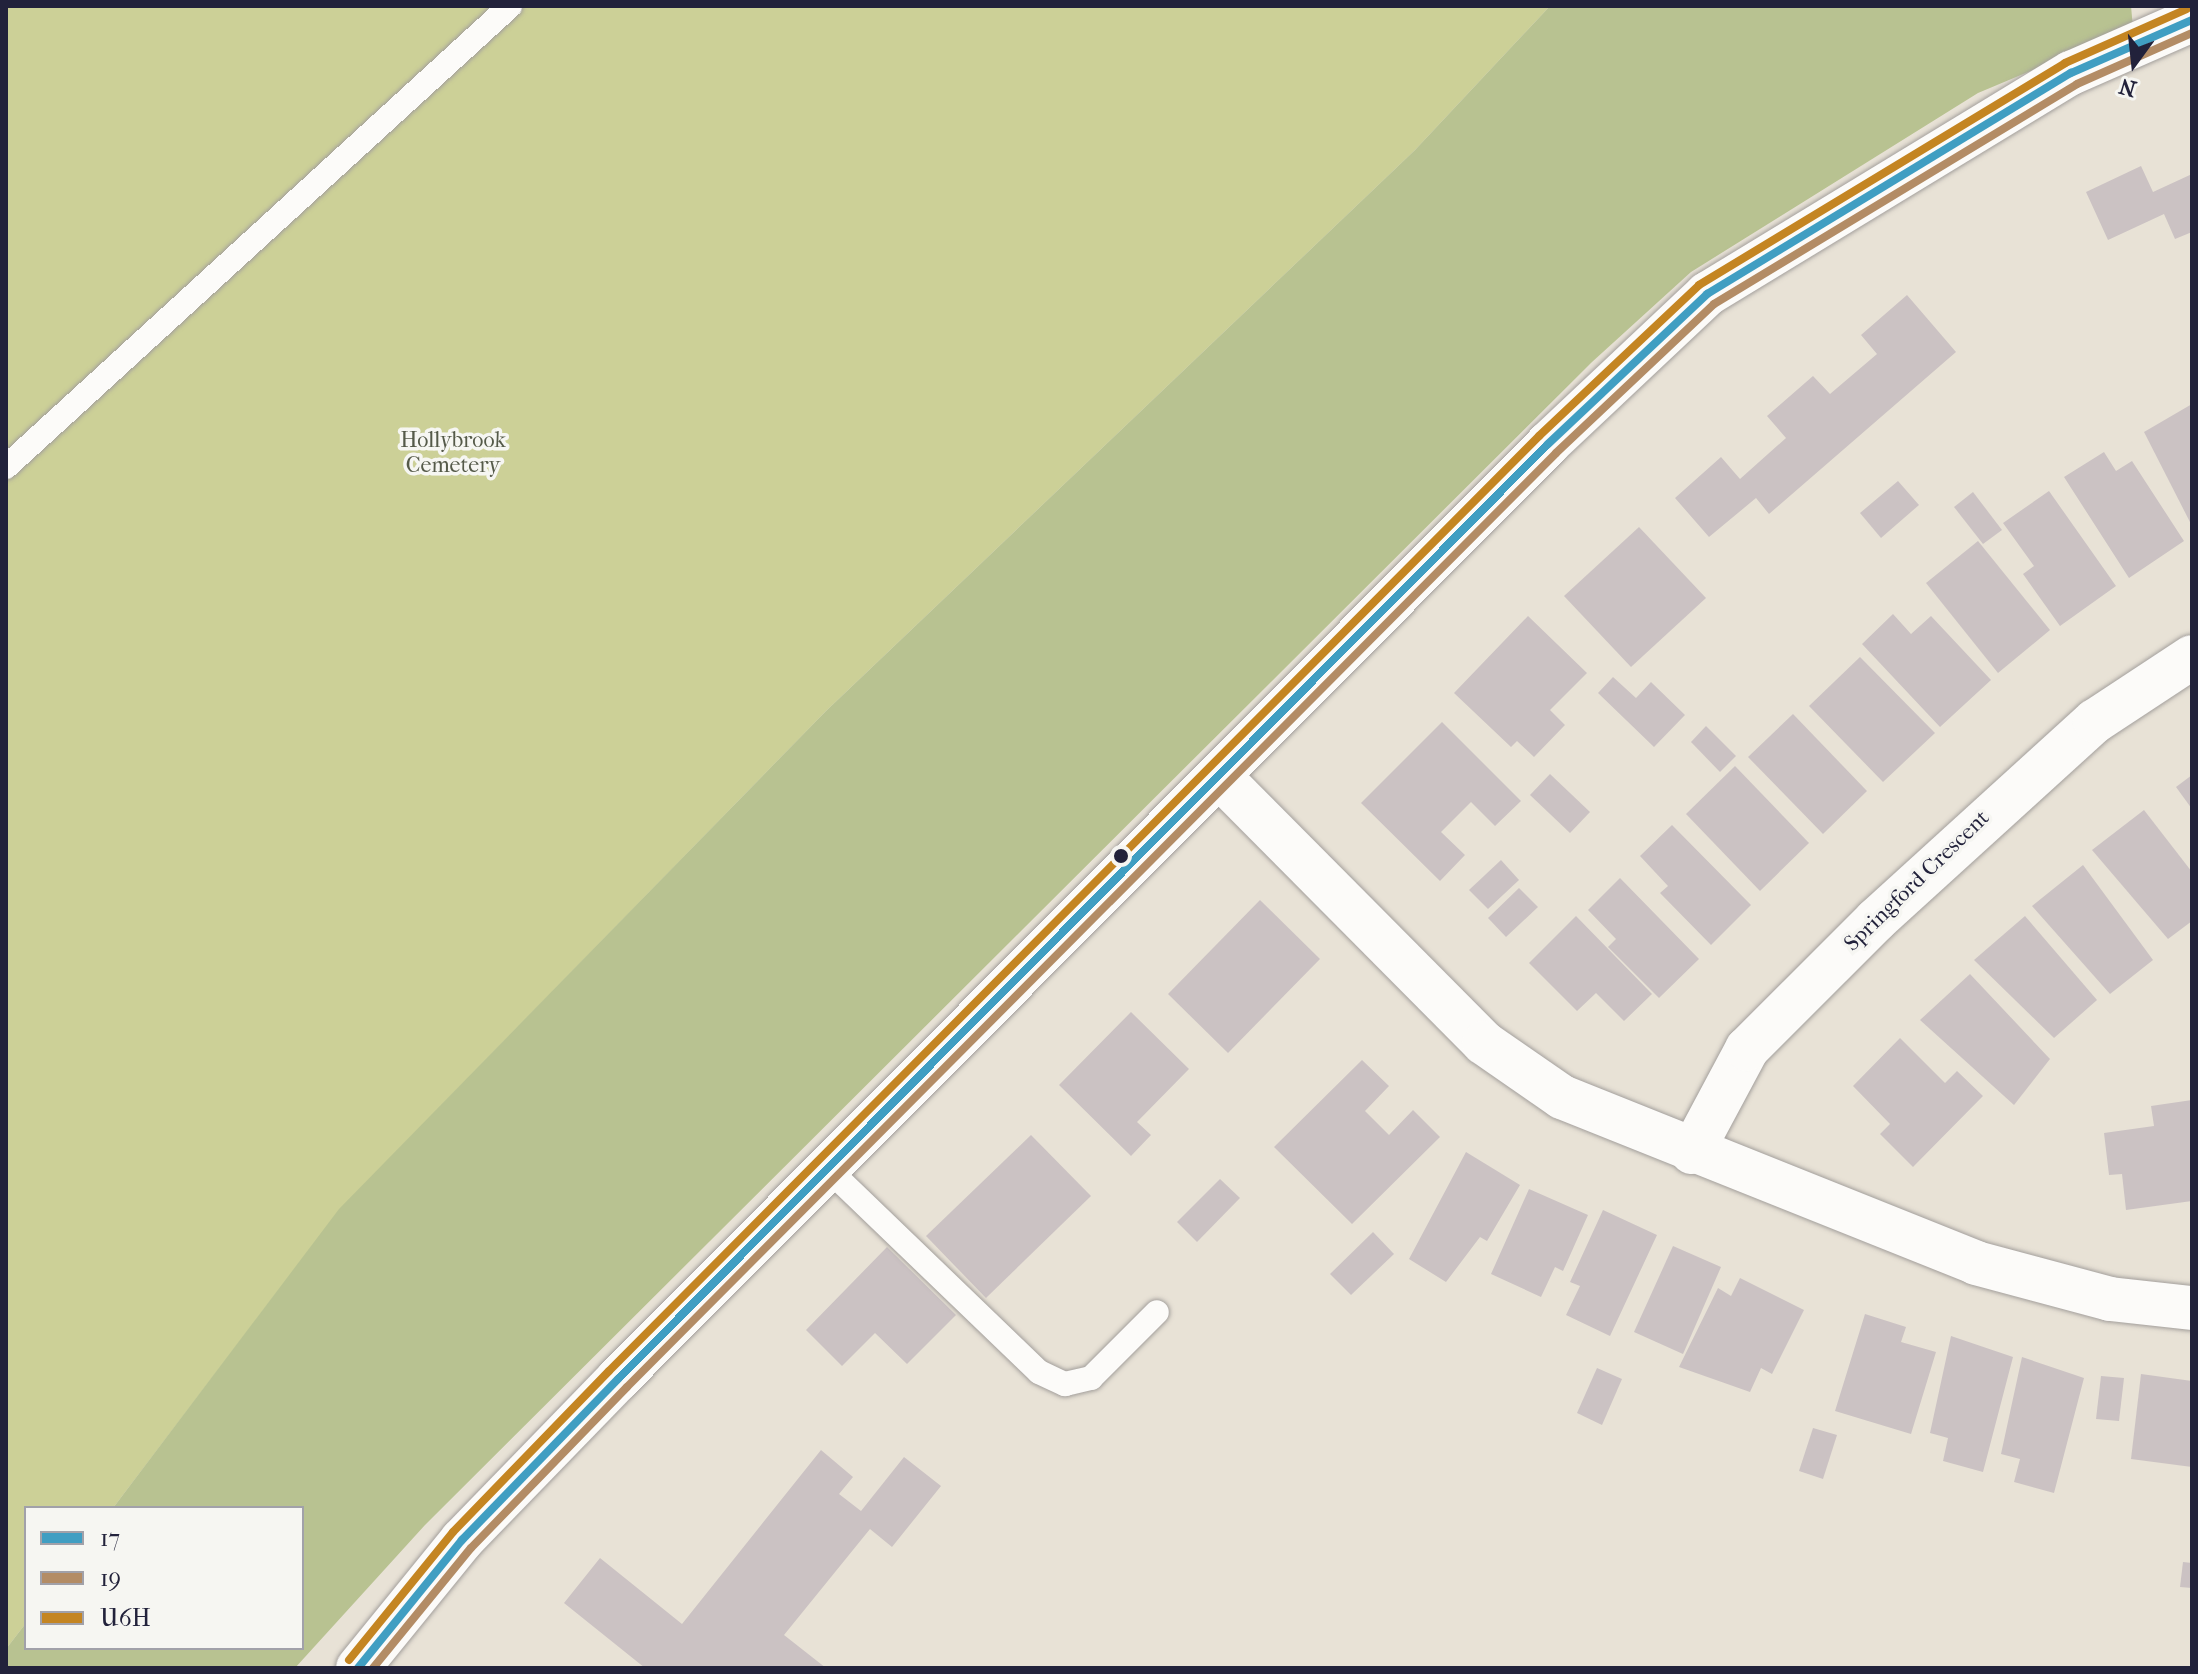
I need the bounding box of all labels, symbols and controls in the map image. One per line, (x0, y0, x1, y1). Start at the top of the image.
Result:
north arrow (2094, 24, 2174, 104)
text: N (2116, 72, 2139, 102)
park label: Hollybrook Cemetery (400, 427, 506, 478)
street label: Springford Crescent (1839, 805, 1995, 957)
unlabelled marker (1113, 848, 1129, 864)
legend (24, 1506, 304, 1650)
text: 17 (100, 1524, 120, 1552)
text: 19 (100, 1564, 121, 1592)
text: U6H (100, 1604, 151, 1632)

